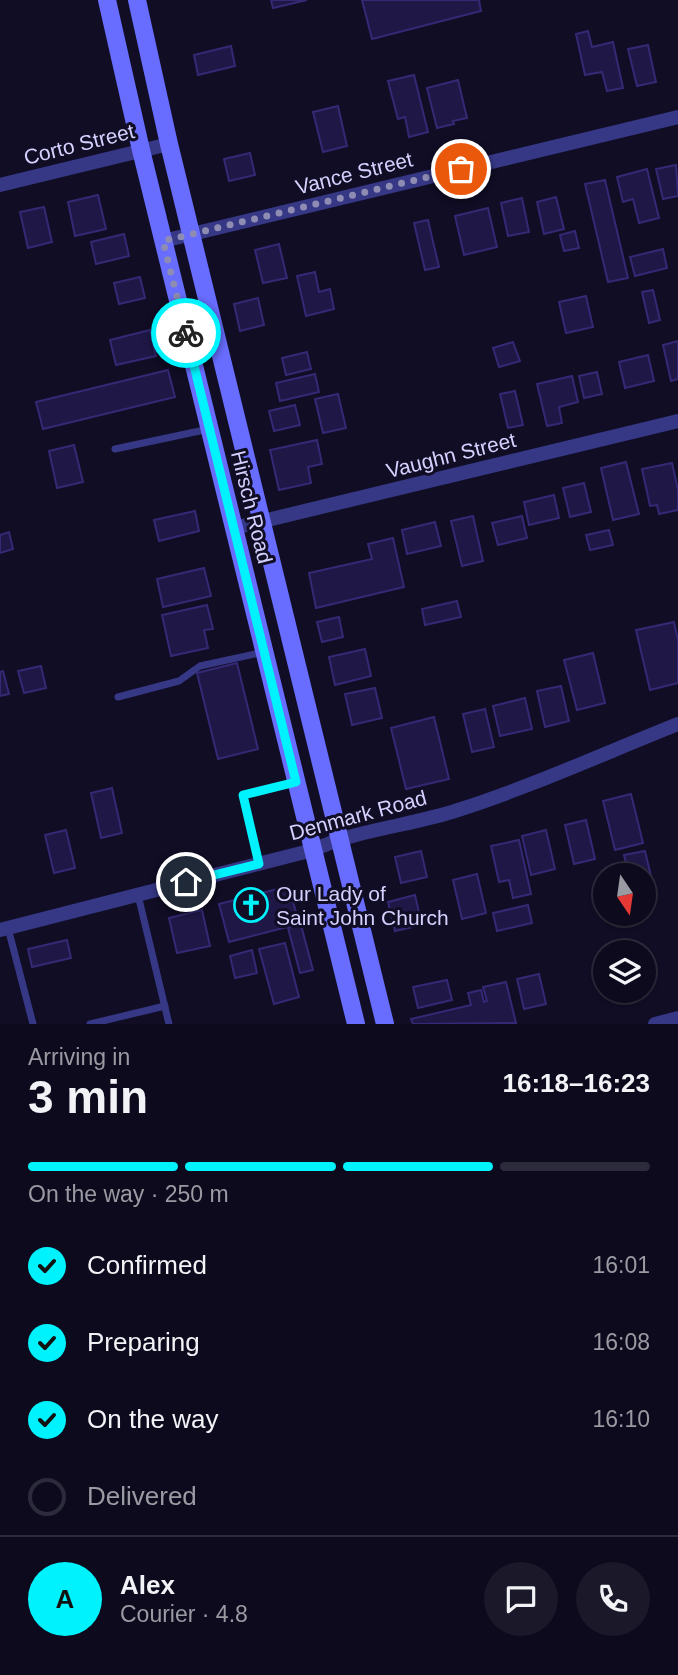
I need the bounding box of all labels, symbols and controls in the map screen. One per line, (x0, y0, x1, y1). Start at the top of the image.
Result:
street label: Corto Street (21, 119, 137, 169)
pin (431, 139, 491, 199)
street label: Vance Street (293, 147, 415, 199)
icon: bag (442, 150, 480, 188)
courier (151, 298, 221, 368)
icon: bike (167, 314, 205, 352)
street label: Vaughn Street (384, 428, 518, 482)
street label: Hirsch Road (227, 448, 277, 566)
street label: Denmark Road (287, 786, 429, 844)
pin (156, 852, 216, 912)
icon: home (167, 863, 205, 901)
north arrow (593, 863, 656, 926)
map controls (593, 863, 656, 1003)
place label: Our Lady of Saint John Church (276, 882, 449, 929)
church icon: Our Lady of Saint John Church (232, 886, 270, 924)
button: layers (593, 940, 656, 1003)
text: Arriving in (28, 1044, 130, 1070)
text: 16:18–16:23 (503, 1068, 650, 1098)
text: 3 min (28, 1071, 148, 1123)
text: On the way · 250 m (28, 1181, 229, 1207)
icon: check (28, 1247, 66, 1285)
text: Confirmed (87, 1250, 207, 1280)
text: 16:01 (592, 1252, 650, 1278)
icon: check (28, 1324, 66, 1362)
text: Preparing (87, 1327, 200, 1357)
text: 16:08 (592, 1329, 650, 1355)
icon: check (28, 1401, 66, 1439)
text: On the way (87, 1404, 219, 1434)
text: 16:10 (592, 1406, 650, 1432)
text: Delivered (87, 1481, 197, 1511)
button: chat (484, 1562, 558, 1636)
button: phone (576, 1562, 650, 1636)
text: Alex (120, 1570, 175, 1600)
text: A (56, 1584, 74, 1614)
text: Courier · 4.8 (120, 1601, 248, 1627)

